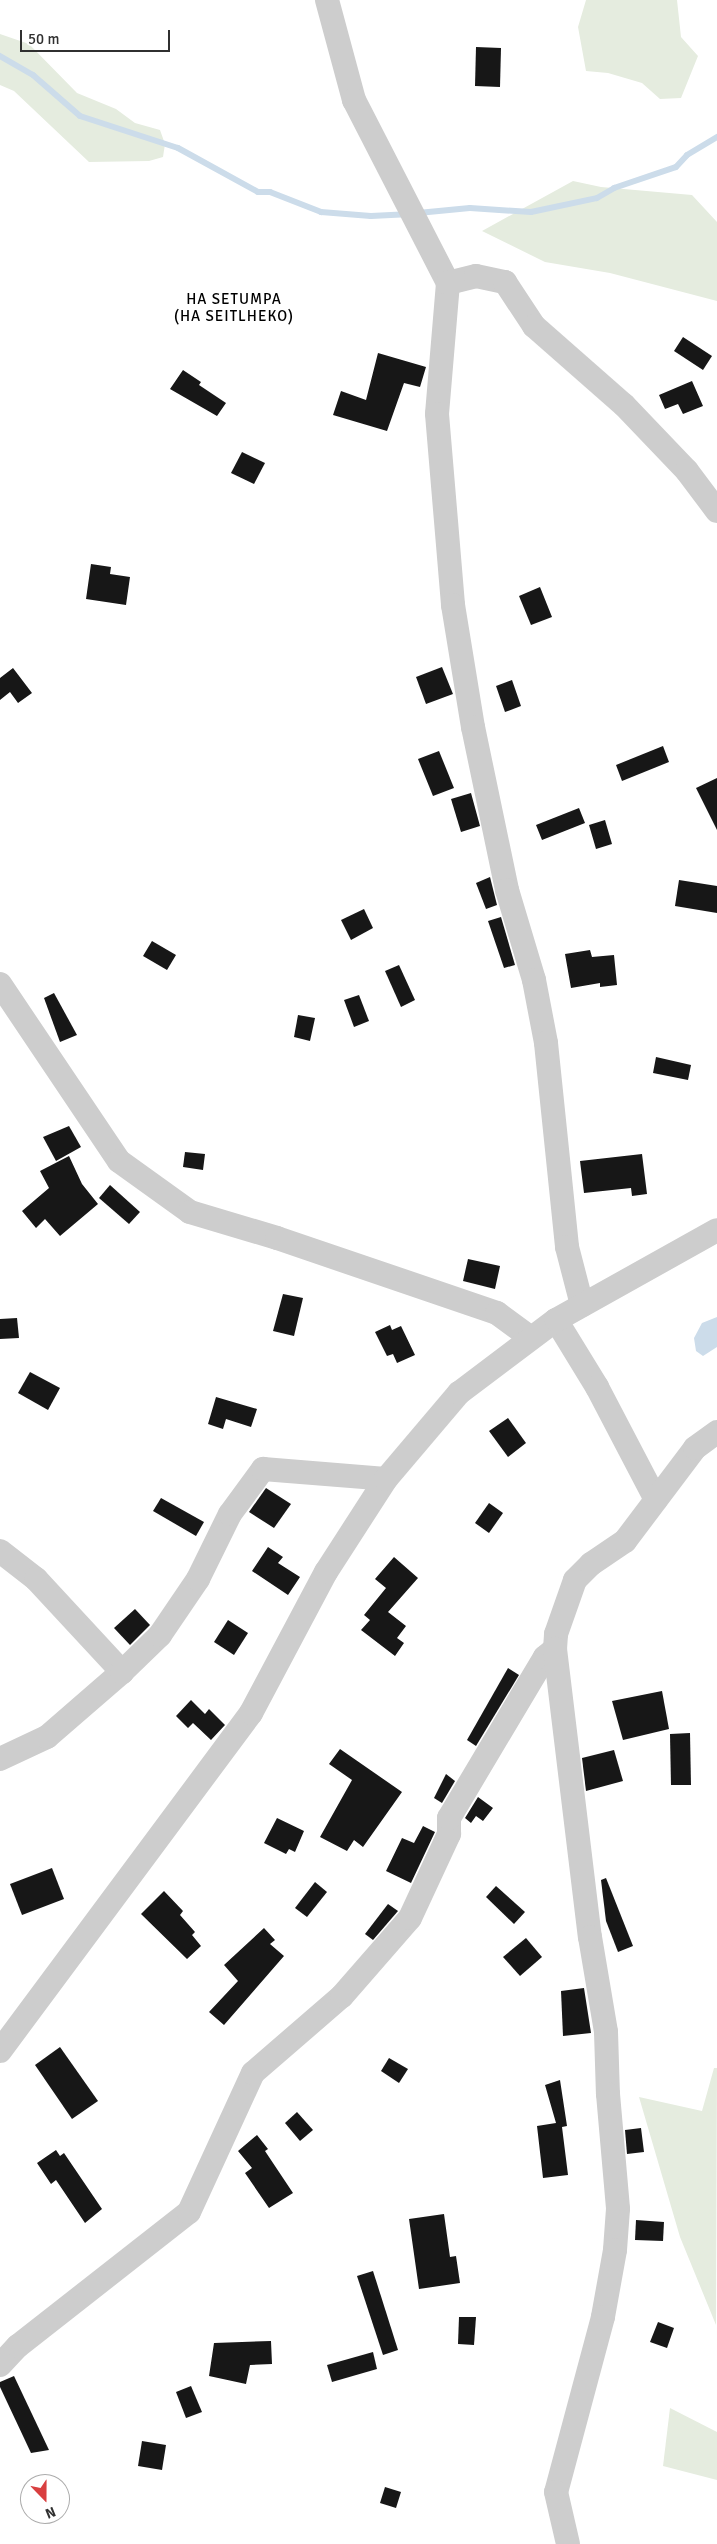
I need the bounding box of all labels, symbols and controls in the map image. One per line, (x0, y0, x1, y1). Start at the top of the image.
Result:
scale bar (22, 20, 172, 52)
text: 50 m (28, 30, 59, 48)
district label: HA SETUMPA (HA SEITLHEKO) (172, 290, 296, 325)
north arrow (20, 2474, 70, 2524)
text: N (43, 2503, 58, 2522)

